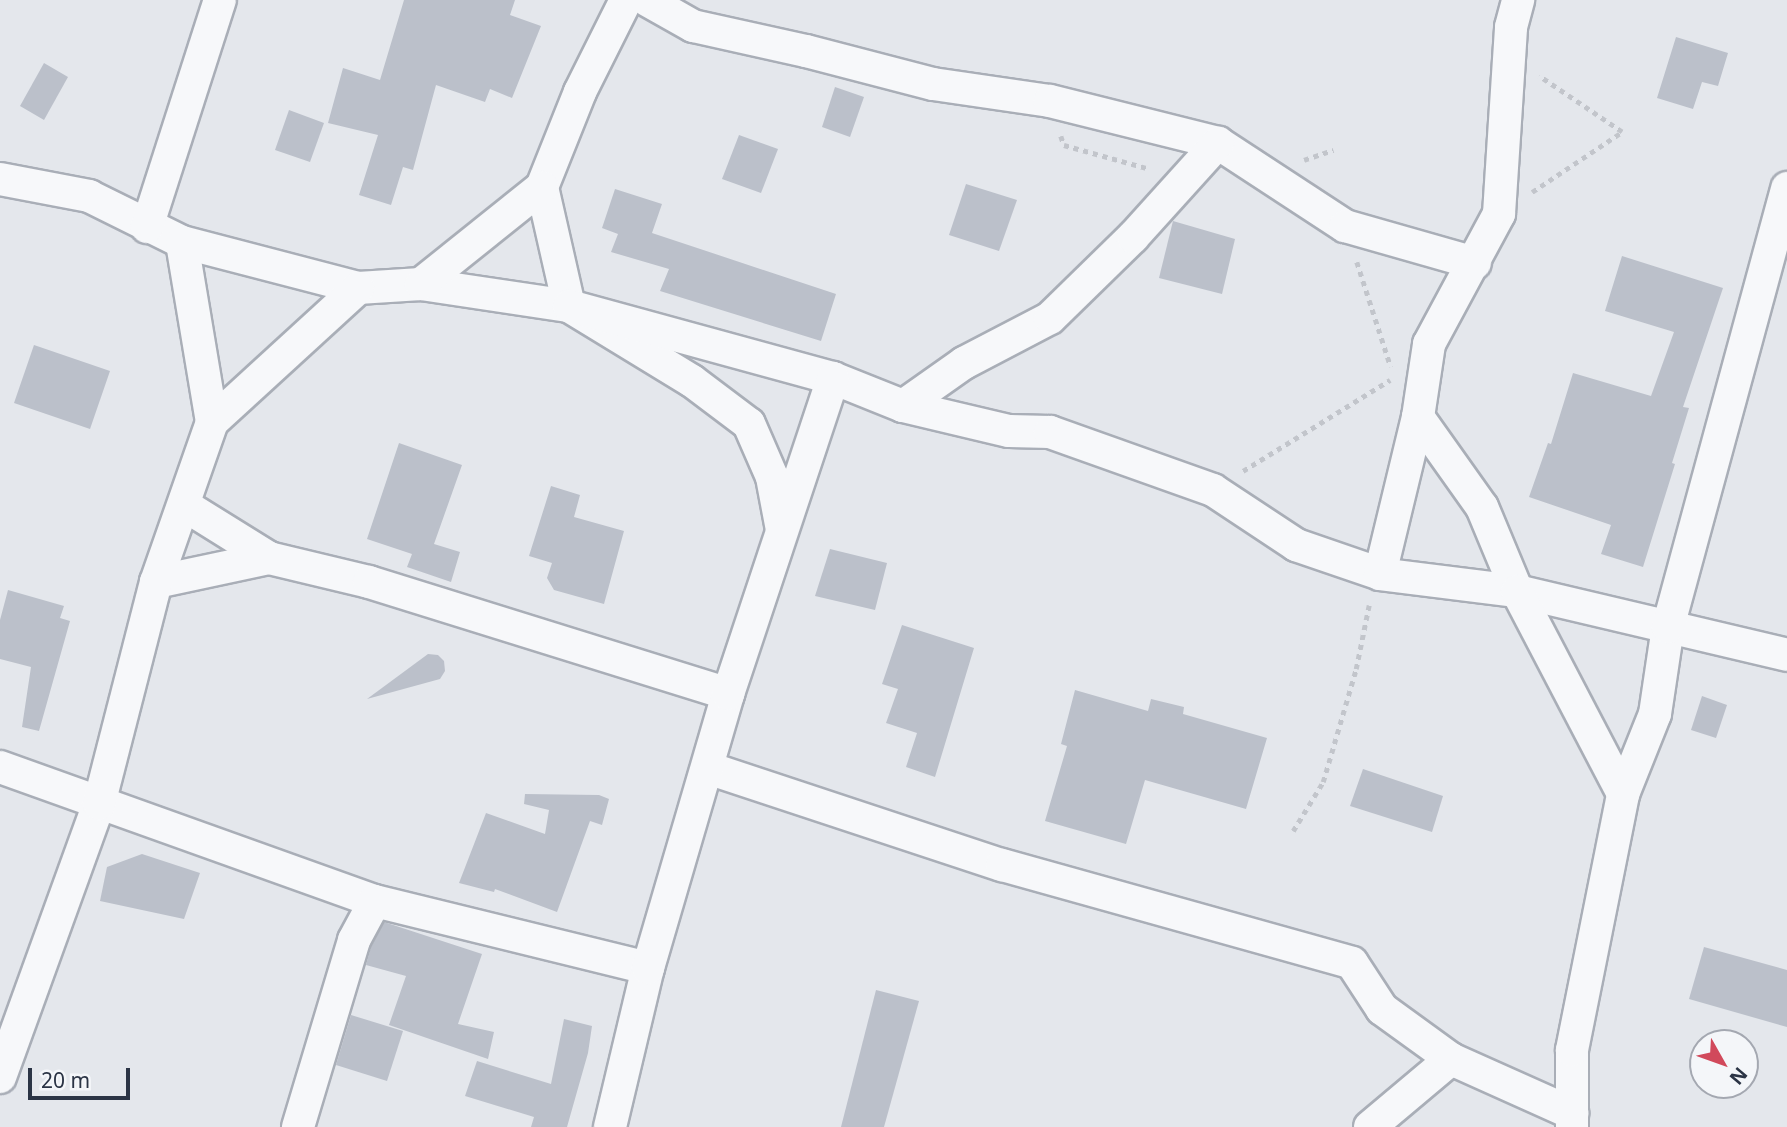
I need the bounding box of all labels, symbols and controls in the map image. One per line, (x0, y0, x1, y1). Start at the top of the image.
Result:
north arrow (1689, 1029, 1759, 1099)
scale bar (32, 1054, 133, 1098)
text: N (1724, 1062, 1753, 1090)
text: 20 m (41, 1066, 90, 1094)

